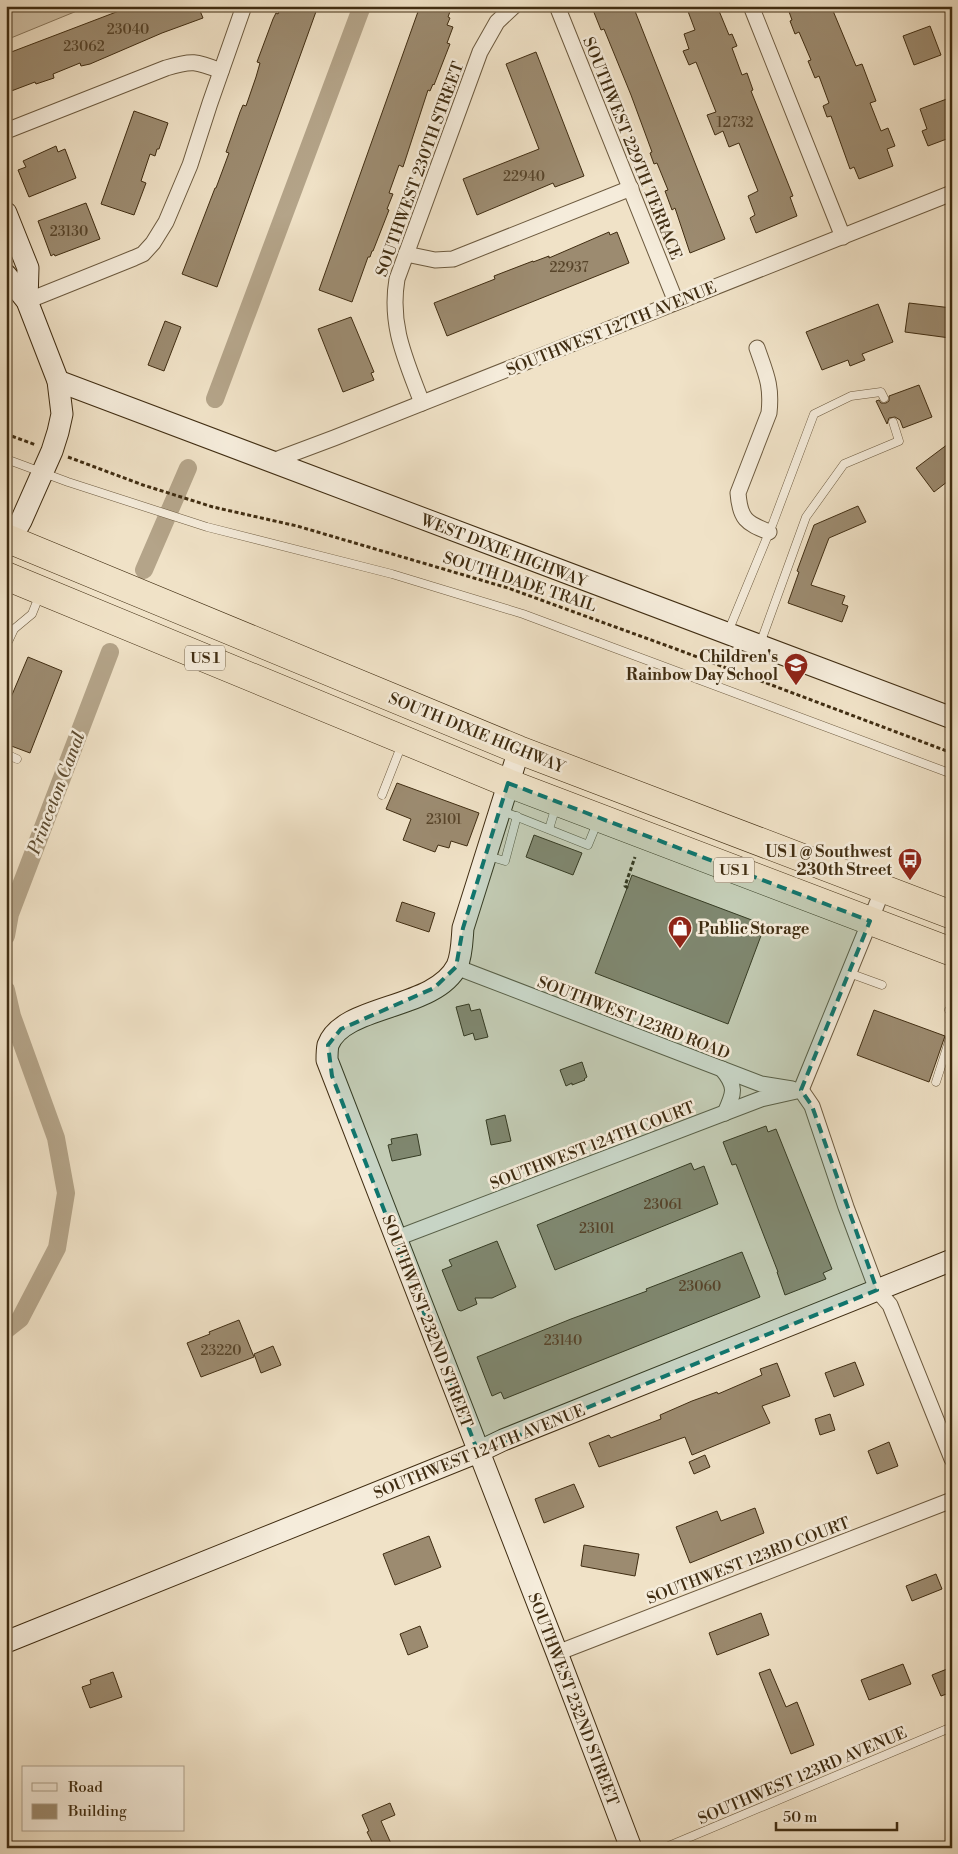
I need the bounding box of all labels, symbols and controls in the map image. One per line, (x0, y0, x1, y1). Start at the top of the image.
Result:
house number: 23040 (107, 21, 149, 39)
street label: SOUTHWEST 229TH TERRACE (578, 34, 686, 263)
house number: 23062 (63, 38, 105, 56)
street label: SOUTHWEST 230TH STREET (372, 59, 468, 280)
house number: 12732 (717, 114, 753, 132)
house number: 22940 (503, 168, 545, 186)
house number: 23130 (50, 223, 88, 241)
house number: 22937 (550, 259, 588, 277)
street label: SOUTHWEST 127TH AVENUE (503, 278, 719, 380)
street label: WEST DIXIE HIGHWAY (417, 510, 591, 592)
street label: SOUTH DADE TRAIL (441, 548, 599, 616)
road number: US 1 (185, 646, 225, 670)
place label: Children's Rainbow Day School (626, 647, 779, 685)
school or university icon: Children's Rainbow Day School (783, 652, 809, 686)
street label: SOUTH DIXIE HIGHWAY (386, 688, 569, 778)
water label: Princeton Canal (22, 728, 90, 859)
house number: 23101 (426, 811, 462, 829)
place label: US 1 @ Southwest 230th Street (765, 842, 892, 880)
bus stop icon: US 1 @ Southwest 230th Street (897, 847, 923, 881)
road number: US 1 (714, 858, 754, 882)
shop icon: Public Storage (667, 915, 693, 949)
place label: Public Storage (698, 919, 810, 939)
street label: SOUTHWEST 123RD ROAD (534, 972, 733, 1064)
street label: SOUTHWEST 124TH COURT (487, 1098, 698, 1194)
house number: 23061 (643, 1196, 683, 1214)
street label: SOUTHWEST 232ND STREET (377, 1212, 477, 1430)
house number: 23101 (579, 1220, 615, 1238)
house number: 23060 (679, 1278, 721, 1296)
house number: 23140 (544, 1332, 582, 1350)
house number: 23220 (201, 1342, 241, 1360)
street label: SOUTHWEST 124TH AVENUE (371, 1400, 588, 1504)
street label: SOUTHWEST 123RD COURT (644, 1513, 853, 1609)
street label: SOUTHWEST 232ND STREET (523, 1590, 623, 1808)
street label: SOUTHWEST 123RD AVENUE (695, 1723, 910, 1829)
legend (22, 1766, 185, 1832)
text: Road (68, 1778, 103, 1797)
scale bar (776, 1799, 897, 1831)
text: Building (67, 1802, 127, 1821)
text: 50 m (783, 1808, 817, 1827)

